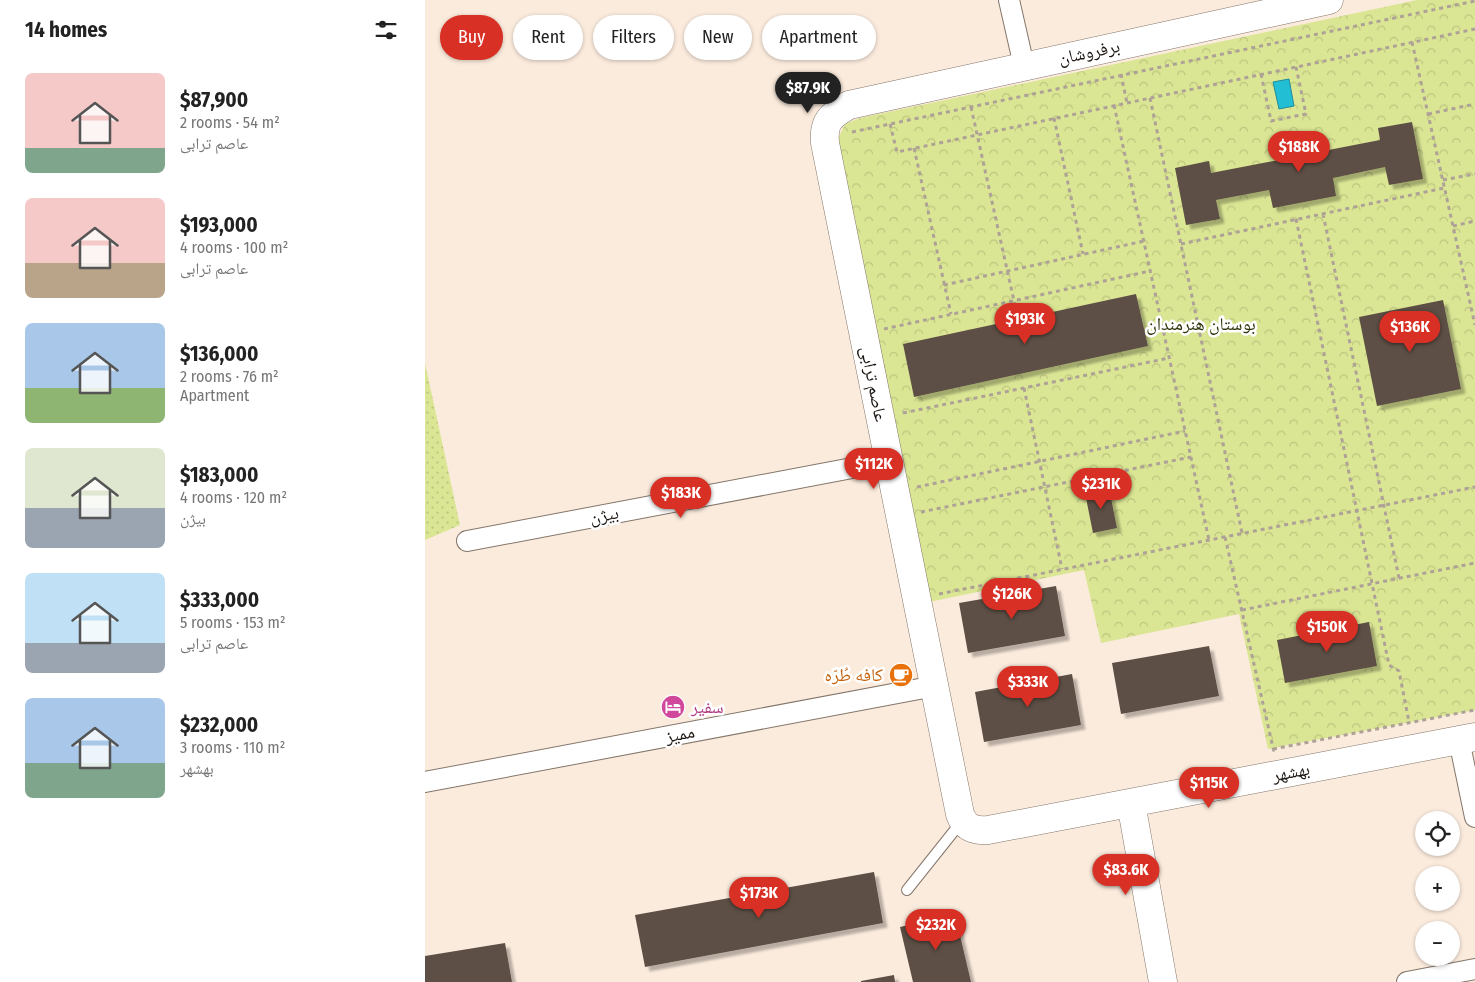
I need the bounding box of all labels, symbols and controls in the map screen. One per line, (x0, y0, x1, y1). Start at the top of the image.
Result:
chip: Buy (440, 15, 503, 60)
chip: Rent (513, 15, 583, 60)
chip: Filters (593, 15, 674, 60)
chip: New (684, 15, 752, 60)
chip: Apartment (762, 15, 876, 60)
icon: filters (372, 16, 400, 44)
text: 14 homes (25, 17, 107, 43)
street label: برفروشان (1056, 35, 1122, 69)
pin: $87.9K (767, 72, 849, 114)
text: $87.9K (786, 78, 830, 97)
text: $87,900 (180, 87, 248, 113)
icon: home (65, 93, 125, 153)
text: 2 rooms · 54 m² (180, 113, 280, 132)
pin: $188K (1264, 130, 1334, 173)
text: عاصم ترابی (180, 134, 248, 153)
text: $188K (1279, 137, 1319, 156)
text: $193,000 (180, 212, 258, 238)
icon: home (65, 218, 125, 278)
text: 4 rooms · 100 m² (180, 238, 288, 257)
text: عاصم ترابی (180, 259, 248, 278)
pin: $193K (990, 302, 1060, 345)
text: $193K (1006, 309, 1044, 328)
pin: $136K (1375, 310, 1445, 353)
park label: بوستان هنرمندان (1146, 313, 1256, 335)
text: $136K (1390, 317, 1430, 336)
text: $136,000 (180, 341, 258, 367)
icon: home (65, 343, 125, 403)
street label: عاصم ترابی (855, 344, 892, 424)
text: 2 rooms · 76 m² (180, 367, 279, 386)
text: Apartment (180, 386, 249, 405)
pin: $112K (839, 448, 909, 490)
text: $112K (855, 454, 893, 473)
text: $183,000 (180, 462, 258, 488)
icon: home (65, 468, 125, 528)
pin: $231K (1066, 468, 1136, 510)
text: $231K (1082, 474, 1120, 493)
pin: $183K (646, 476, 716, 519)
text: $183K (661, 483, 701, 502)
text: 4 rooms · 120 m² (180, 488, 287, 507)
street label: بیژن (588, 501, 621, 529)
text: بیژن (180, 509, 206, 528)
pin: $126K (977, 578, 1047, 620)
text: $126K (992, 584, 1032, 603)
text: $333,000 (180, 587, 259, 613)
icon: home (65, 593, 125, 653)
pin: $150K (1292, 610, 1362, 653)
text: 5 rooms · 153 m² (180, 613, 286, 632)
text: $150K (1307, 617, 1347, 636)
text: عاصم ترابی (180, 634, 248, 653)
cafe icon: کافه طُرّه (888, 662, 914, 688)
place label: کافه طُرّه (825, 664, 884, 686)
pin: $333K (993, 666, 1063, 708)
text: $333K (1008, 672, 1048, 691)
hotel icon: سفیر (660, 694, 686, 720)
place label: سفیر (690, 696, 724, 718)
text: $232,000 (180, 712, 258, 738)
icon: home (65, 718, 125, 778)
street label: ممیز (662, 720, 697, 748)
text: 3 rooms · 110 m² (180, 738, 285, 757)
street label: بهشهر (1269, 758, 1312, 787)
text: بهشهر (180, 759, 214, 778)
pin: $115K (1174, 766, 1244, 809)
text: $115K (1190, 773, 1228, 792)
map controls (1415, 811, 1460, 966)
button: locate (1415, 811, 1460, 856)
pin: $83.6K (1085, 854, 1167, 896)
text: $83.6K (1103, 860, 1149, 879)
button: + (1415, 866, 1460, 911)
pin: $173K (724, 876, 794, 919)
text: $173K (740, 883, 778, 902)
pin: $232K (901, 908, 971, 951)
text: $232K (916, 915, 956, 934)
button: − (1415, 921, 1460, 966)

